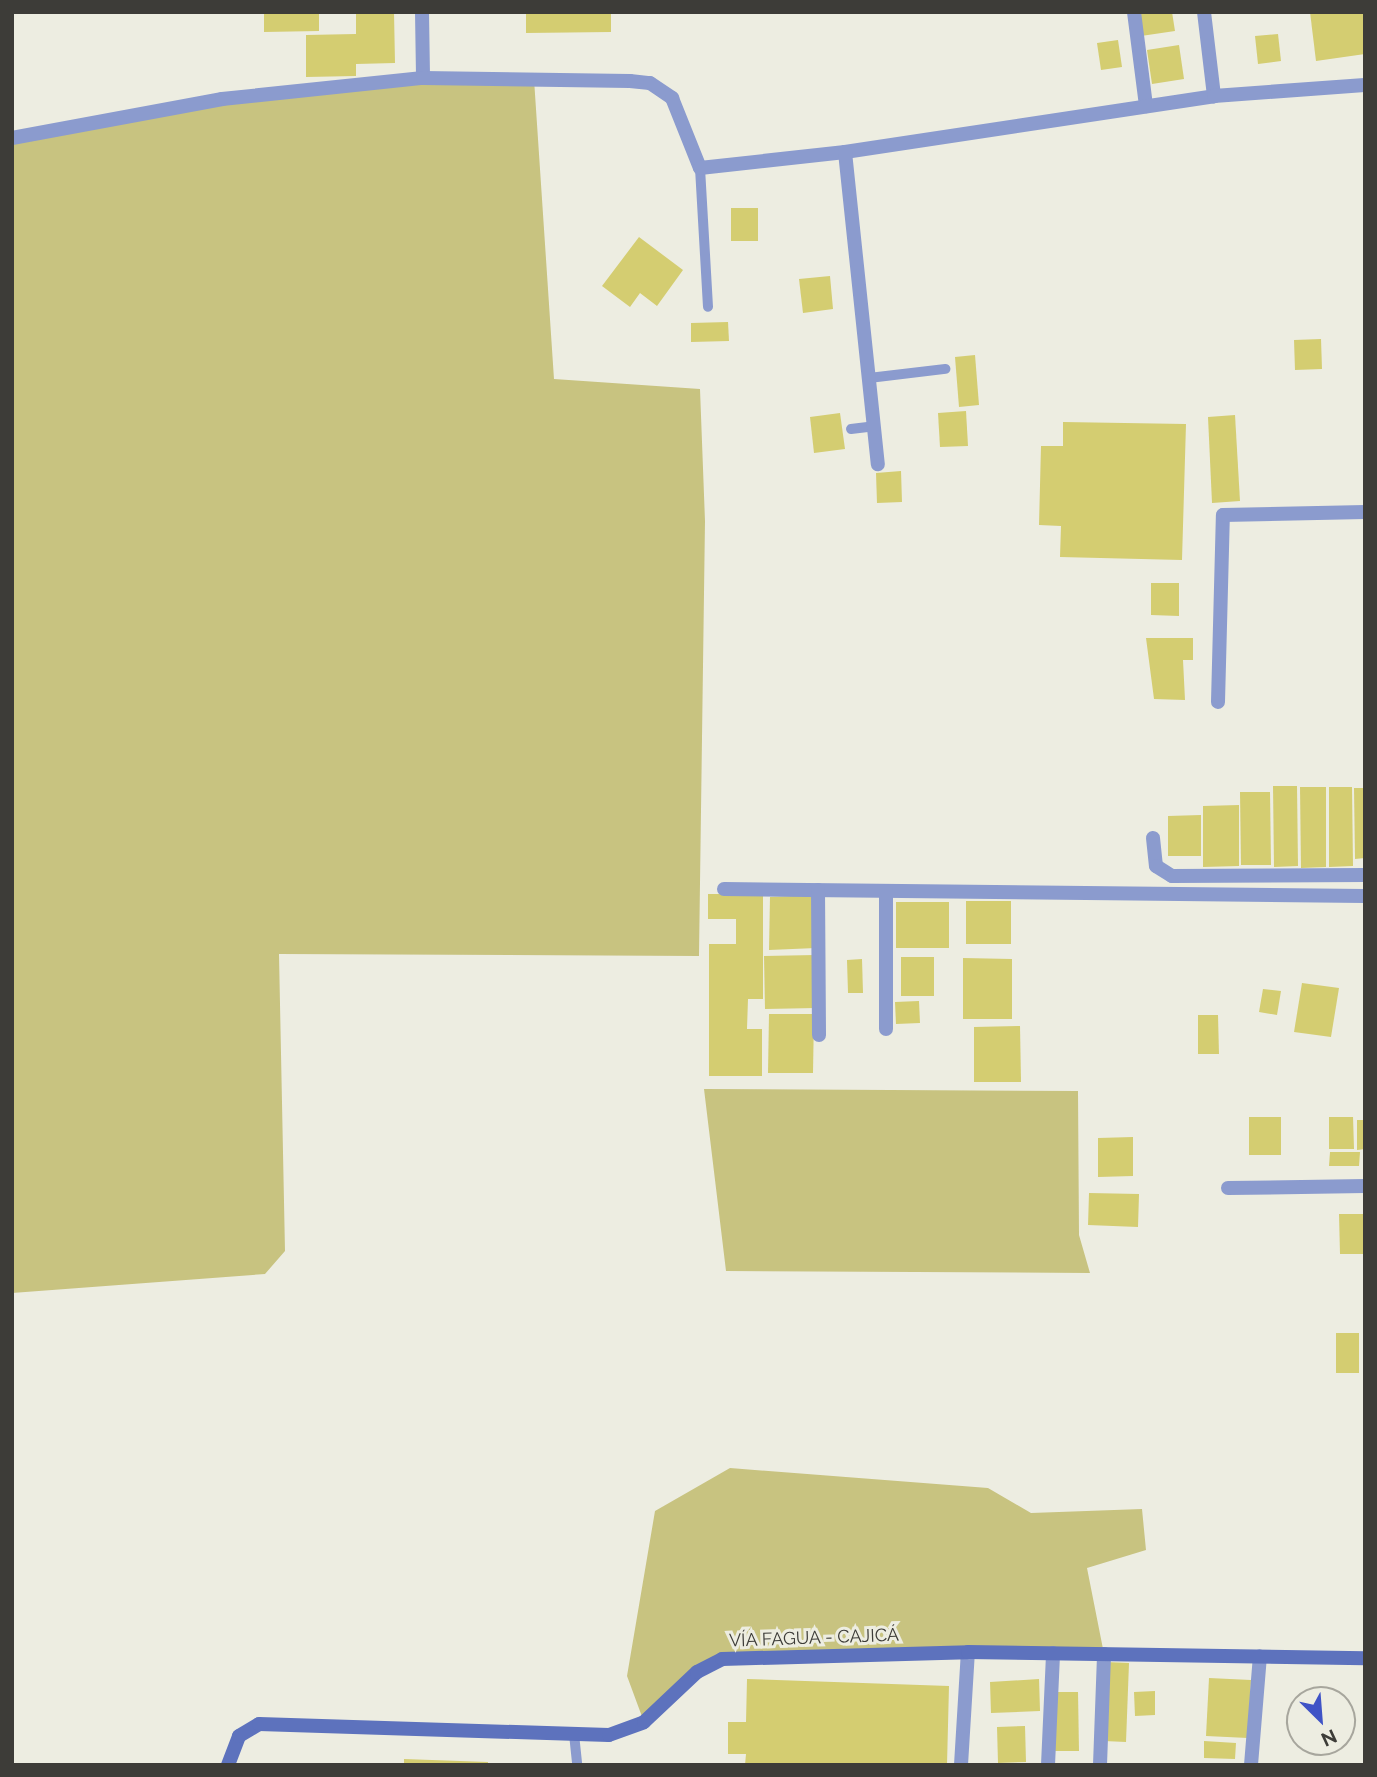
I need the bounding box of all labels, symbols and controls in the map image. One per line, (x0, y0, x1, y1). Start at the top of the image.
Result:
street label: VÍA FAGUA - CAJICÁ (728, 1624, 900, 1652)
north arrow (1286, 1686, 1356, 1756)
text: N (1318, 1725, 1340, 1751)

